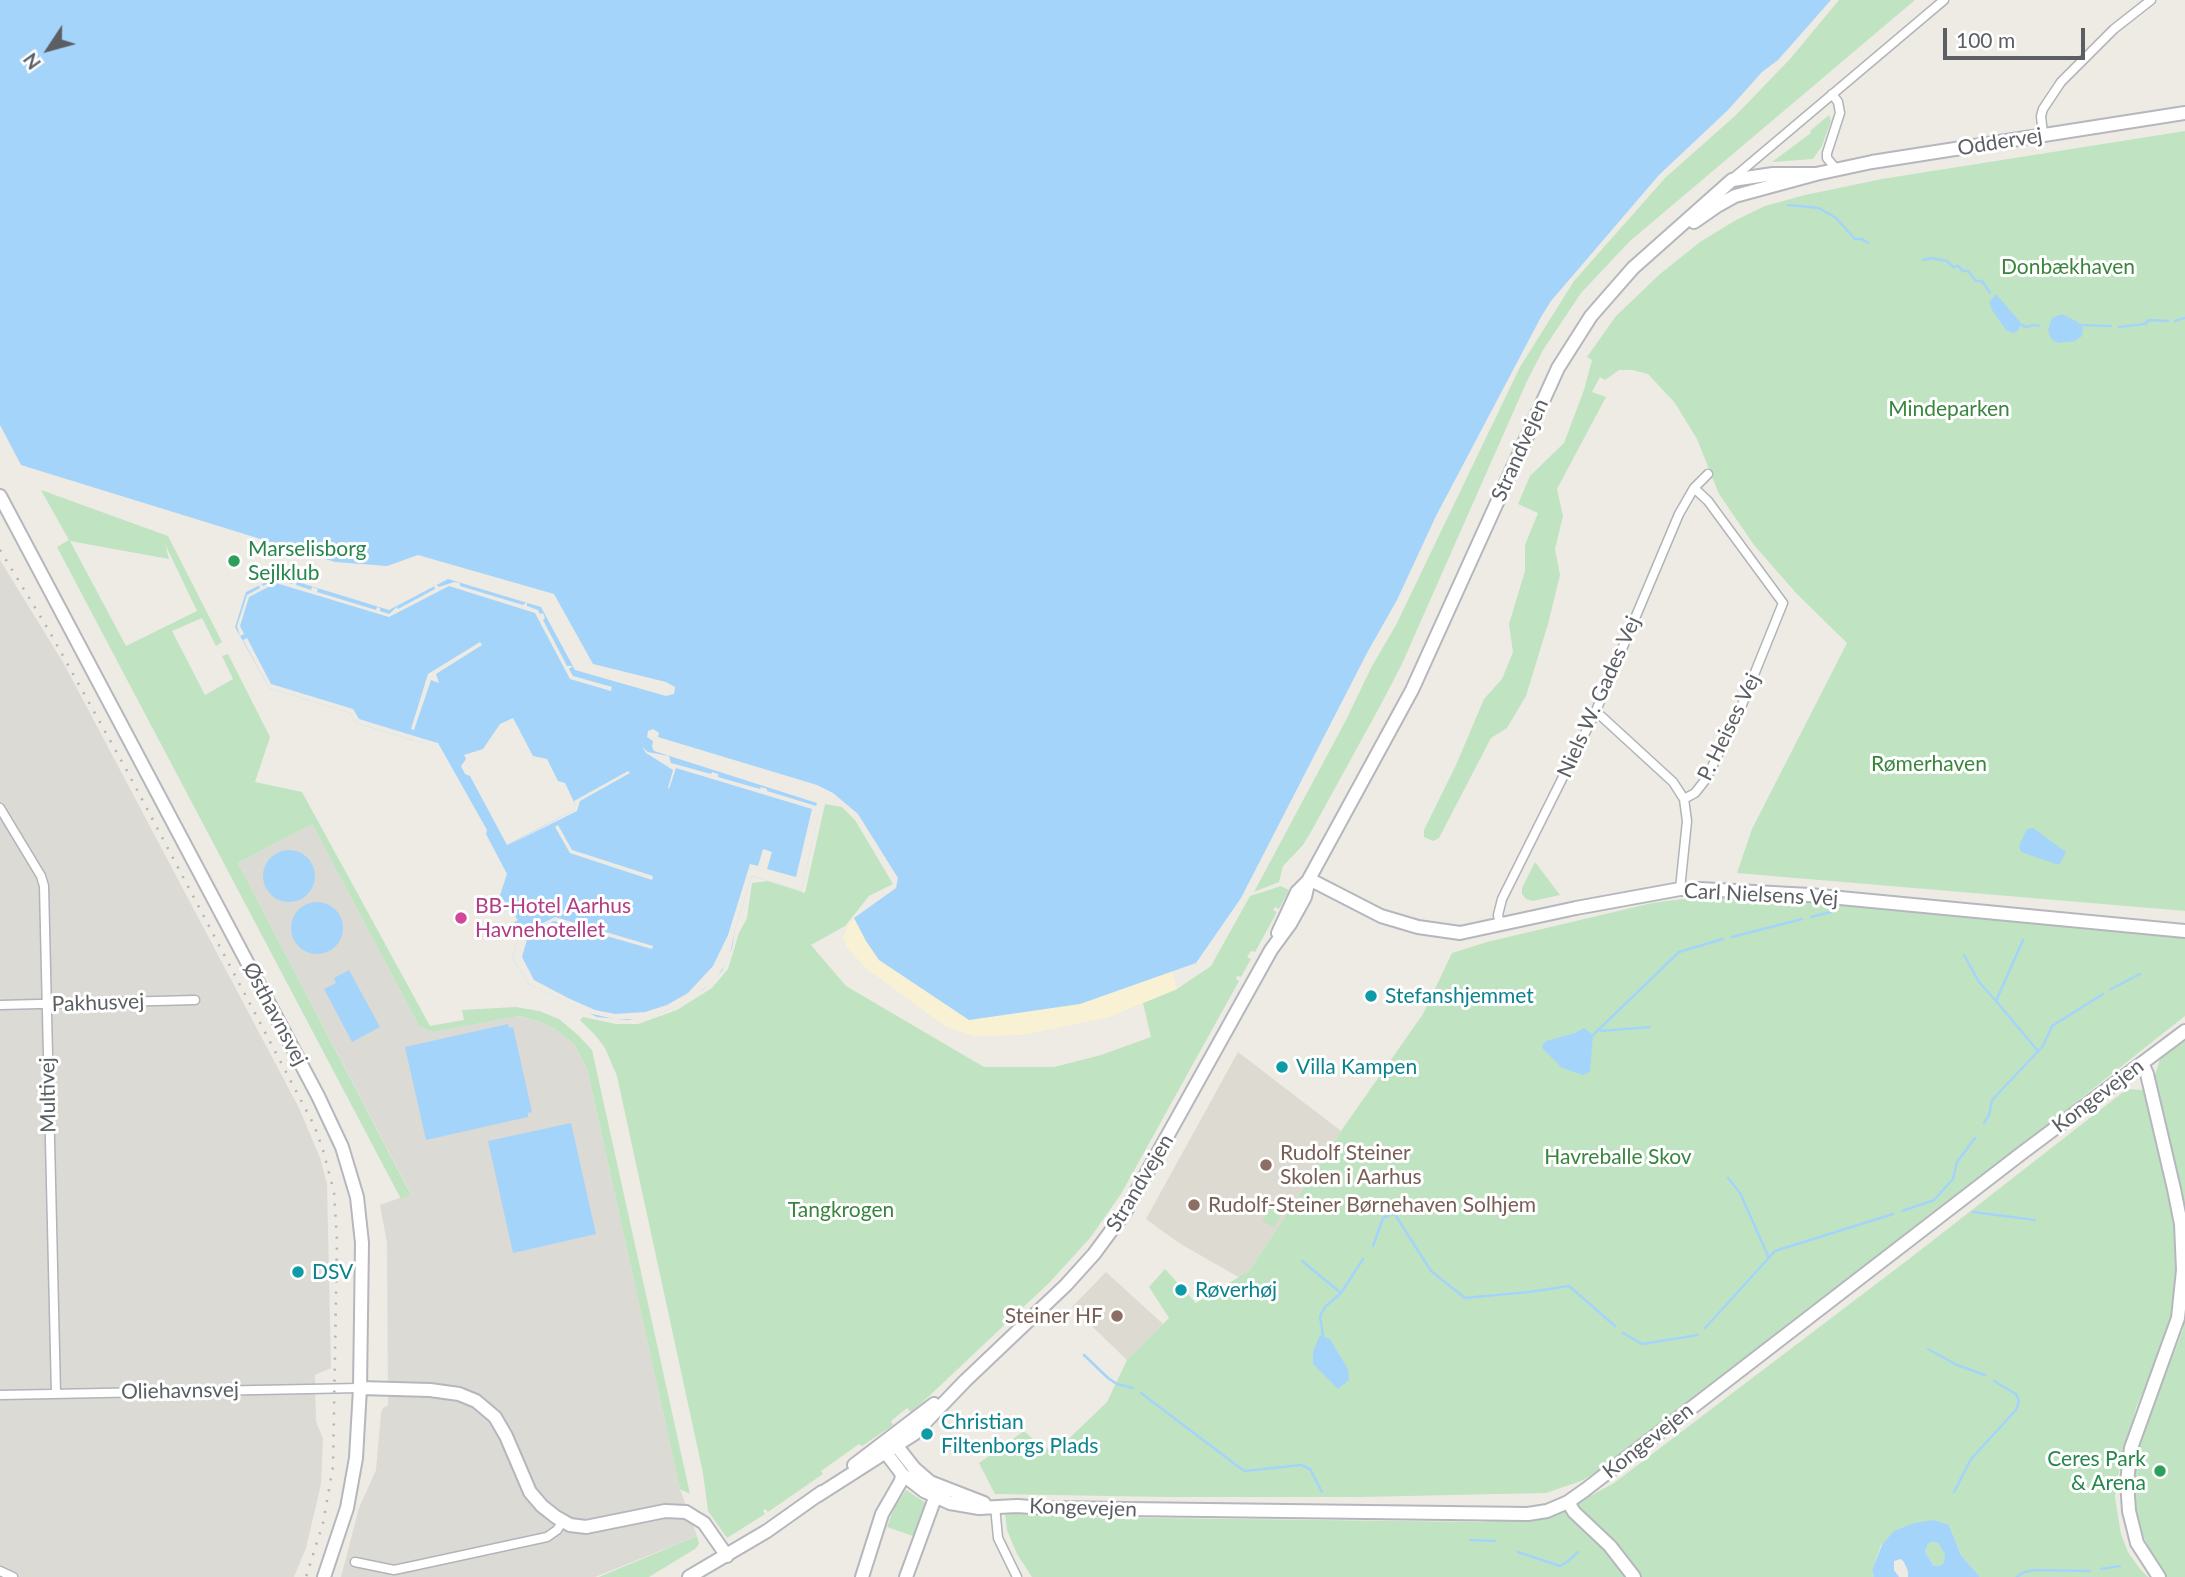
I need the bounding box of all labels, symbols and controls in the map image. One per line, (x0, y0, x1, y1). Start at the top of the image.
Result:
north arrow (14, 14, 84, 84)
scale bar (1947, 14, 2089, 58)
text: 100 m (1956, 27, 2015, 52)
text: N (18, 49, 45, 74)
street label: Oddervej (1956, 123, 2044, 161)
park label: Donbækhaven (2001, 254, 2135, 280)
street label: Strandvejen (1486, 395, 1554, 505)
park label: Mindeparken (1888, 396, 2010, 422)
place label: Marselisborg Sejlklub (248, 536, 366, 586)
marker: Marselisborg Sejlklub (226, 553, 242, 569)
street label: Niels W. Gades Vej (1552, 612, 1646, 782)
street label: P. Heises Vej (1692, 669, 1766, 785)
park label: Rømerhaven (1871, 751, 1987, 777)
street label: Carl Nielsens Vej (1683, 878, 1839, 912)
place label: BB-Hotel Aarhus Havnehotellet (475, 893, 631, 943)
marker: BB-Hotel Aarhus Havnehotellet (453, 910, 469, 926)
street label: Østhavnsvej (237, 958, 313, 1070)
place label: Stefanshjemmet (1385, 983, 1534, 1009)
marker: Stefanshjemmet (1363, 988, 1379, 1004)
street label: Pakhusvej (51, 989, 145, 1017)
street label: Kongevejen (2047, 1053, 2149, 1139)
place label: Villa Kampen (1296, 1054, 1417, 1080)
street label: Multivej (35, 1057, 61, 1133)
marker: Villa Kampen (1274, 1059, 1290, 1075)
street label: Strandvejen (1101, 1130, 1179, 1236)
place label: Rudolf Steiner Skolen i Aarhus (1280, 1140, 1422, 1190)
park label: Havreballe Skov (1544, 1144, 1692, 1170)
marker: Rudolf Steiner Skolen i Aarhus (1258, 1157, 1274, 1173)
place label: Rudolf-Steiner Børnehaven Solhjem (1208, 1192, 1536, 1218)
park label: Tangkrogen (788, 1197, 894, 1223)
marker: Rudolf-Steiner Børnehaven Solhjem (1186, 1197, 1202, 1213)
place label: DSV (312, 1259, 353, 1285)
marker: DSV (290, 1264, 306, 1280)
place label: Røverhøj (1195, 1277, 1277, 1303)
marker: Røverhøj (1173, 1282, 1189, 1298)
place label: Steiner HF (1005, 1303, 1103, 1329)
marker: Steiner HF (1109, 1308, 1125, 1324)
street label: Oliehavnsvej (121, 1377, 239, 1405)
street label: Kongevejen (1598, 1398, 1698, 1484)
place label: Christian Filtenborgs Plads (941, 1409, 1098, 1459)
marker: Christian Filtenborgs Plads (919, 1426, 935, 1442)
place label: Ceres Park & Arena (2047, 1446, 2146, 1496)
marker: Ceres Park & Arena (2152, 1463, 2168, 1479)
street label: Kongevejen (1029, 1494, 1137, 1522)

